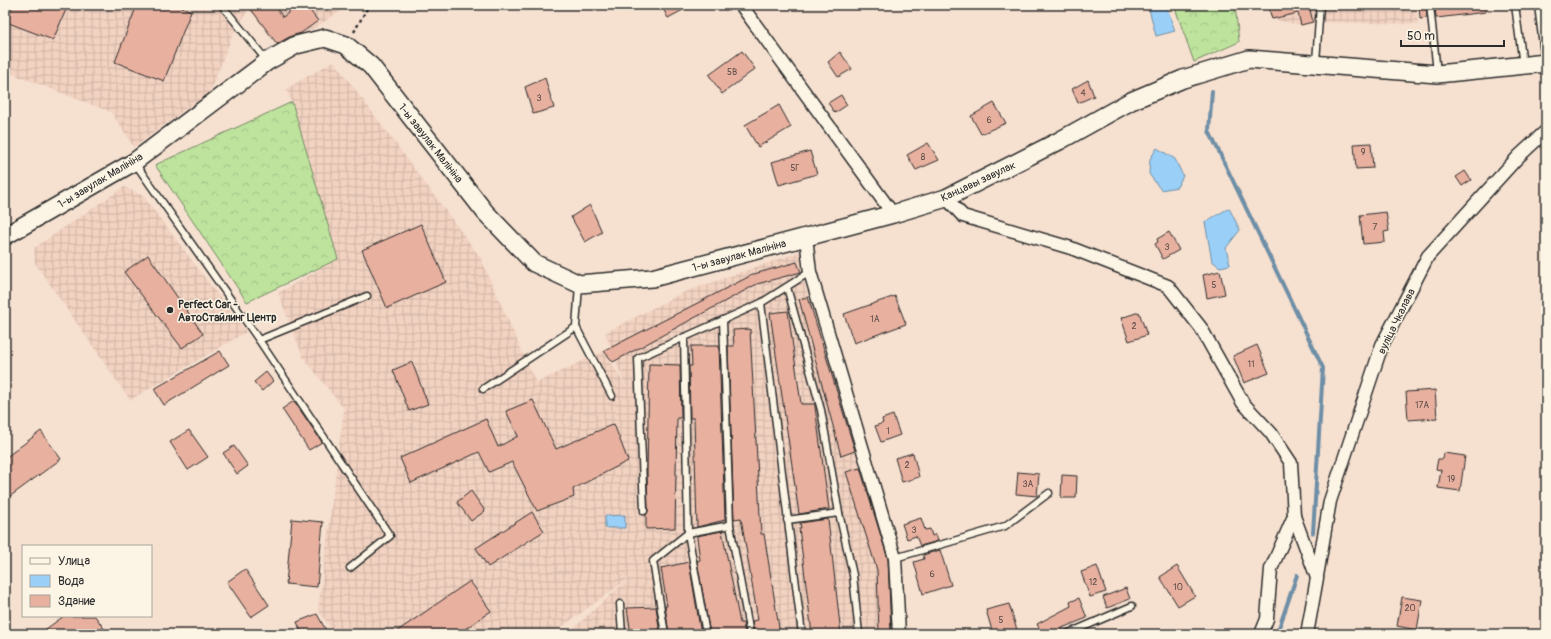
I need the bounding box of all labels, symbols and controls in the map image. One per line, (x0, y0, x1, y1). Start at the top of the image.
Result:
scale bar (1401, 22, 1504, 48)
text: 50 m (1407, 29, 1435, 44)
house number: 5В (727, 67, 737, 78)
house number: 4 (1080, 88, 1086, 99)
house number: 3 (536, 93, 542, 104)
street label: 1-ы завулак Малініна (396, 101, 466, 185)
house number: 6 (986, 115, 992, 126)
house number: 9 (1361, 147, 1366, 158)
street label: 1-ы завулак Малініна (55, 150, 145, 211)
house number: 8 (921, 152, 926, 163)
street label: Канцавы завулак (939, 158, 1018, 204)
house number: 5Г (790, 163, 800, 174)
house number: 7 (1373, 222, 1378, 233)
street label: 1-ы завулак Малініна (691, 237, 788, 274)
house number: 3 (1164, 242, 1170, 253)
house number: 5 (1212, 280, 1217, 291)
street label: вуліца Чкалава (1375, 286, 1418, 356)
place label: Perfect Car - АвтоСтайлинг Центр (178, 298, 276, 324)
marker: Perfect Car - АвтоСтайлинг Центр (165, 305, 175, 315)
house number: 1А (870, 314, 880, 325)
house number: 2 (1131, 321, 1137, 332)
house number: 11 (1247, 359, 1255, 370)
house number: 17А (1415, 400, 1429, 411)
house number: 1 (886, 426, 890, 437)
house number: 2 (904, 460, 910, 471)
house number: 19 (1447, 474, 1455, 485)
house number: 3А (1023, 479, 1034, 490)
house number: 3 (911, 525, 917, 536)
legend (22, 545, 152, 617)
text: Улица (58, 554, 90, 569)
house number: 6 (929, 569, 935, 580)
text: Вода (58, 574, 84, 589)
house number: 12 (1089, 577, 1097, 588)
house number: 10 (1173, 582, 1183, 593)
text: Здание (58, 594, 95, 609)
house number: 20 (1404, 603, 1416, 614)
house number: 5 (999, 615, 1004, 626)

